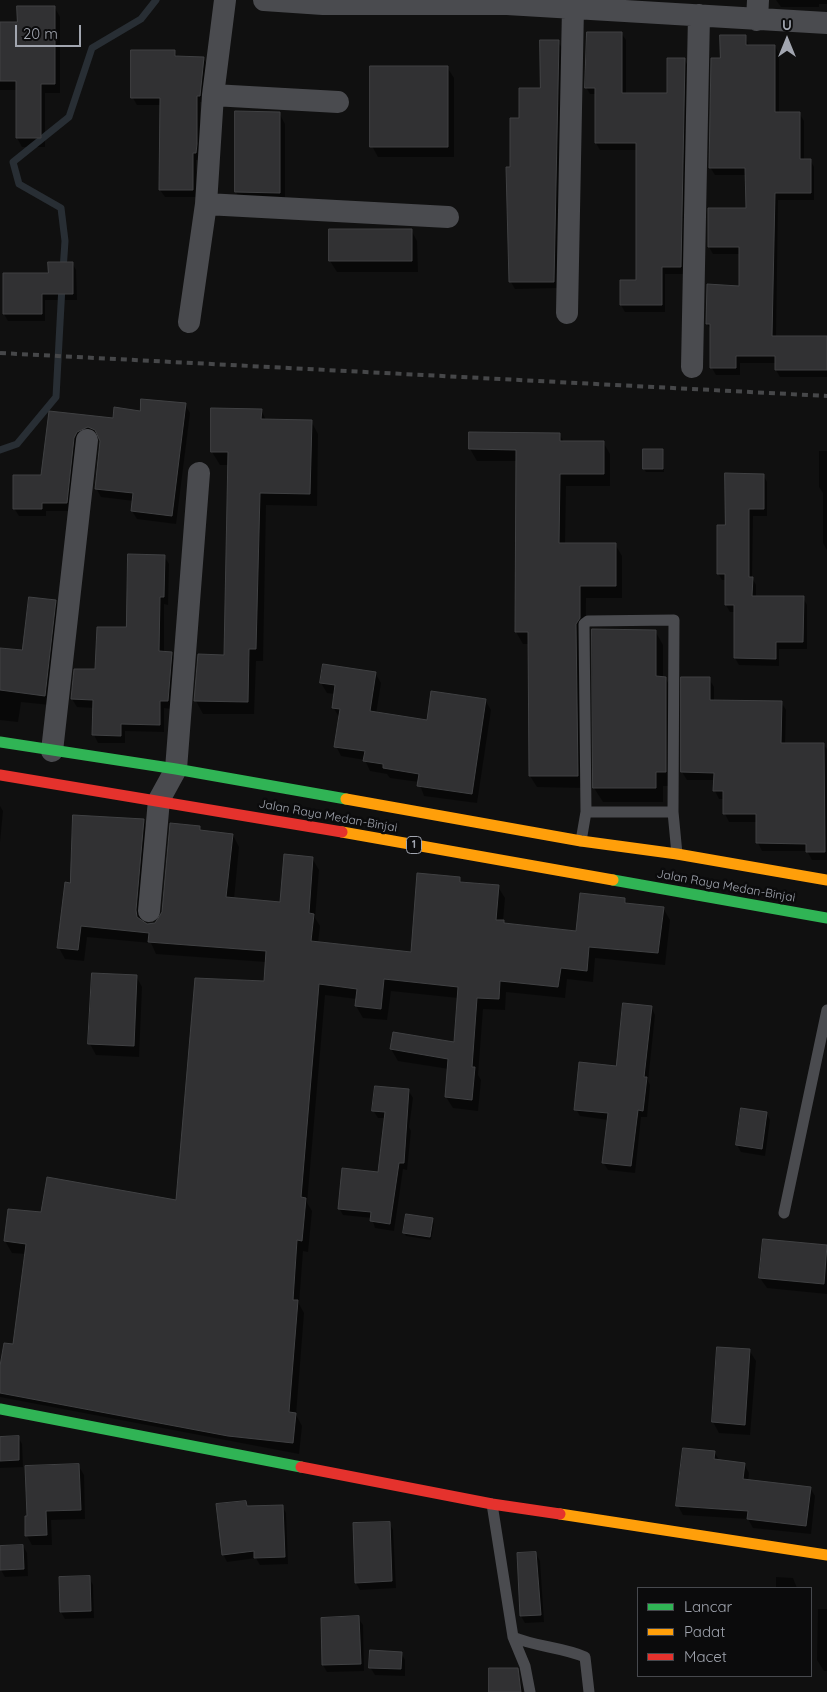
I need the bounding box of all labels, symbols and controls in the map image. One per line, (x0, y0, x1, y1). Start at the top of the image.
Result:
scale bar (18, 15, 84, 47)
north arrow (762, 15, 812, 65)
text: U (782, 16, 792, 34)
text: 20 m (23, 24, 58, 43)
street label: Jalan Raya Medan-Binjai (258, 797, 398, 835)
road number: 1 (406, 836, 422, 854)
street label: Jalan Raya Medan-Binjai (656, 867, 796, 905)
legend (637, 1587, 812, 1677)
text: Lancar (684, 1597, 732, 1616)
text: Padat (684, 1622, 725, 1641)
text: Macet (684, 1647, 727, 1666)

